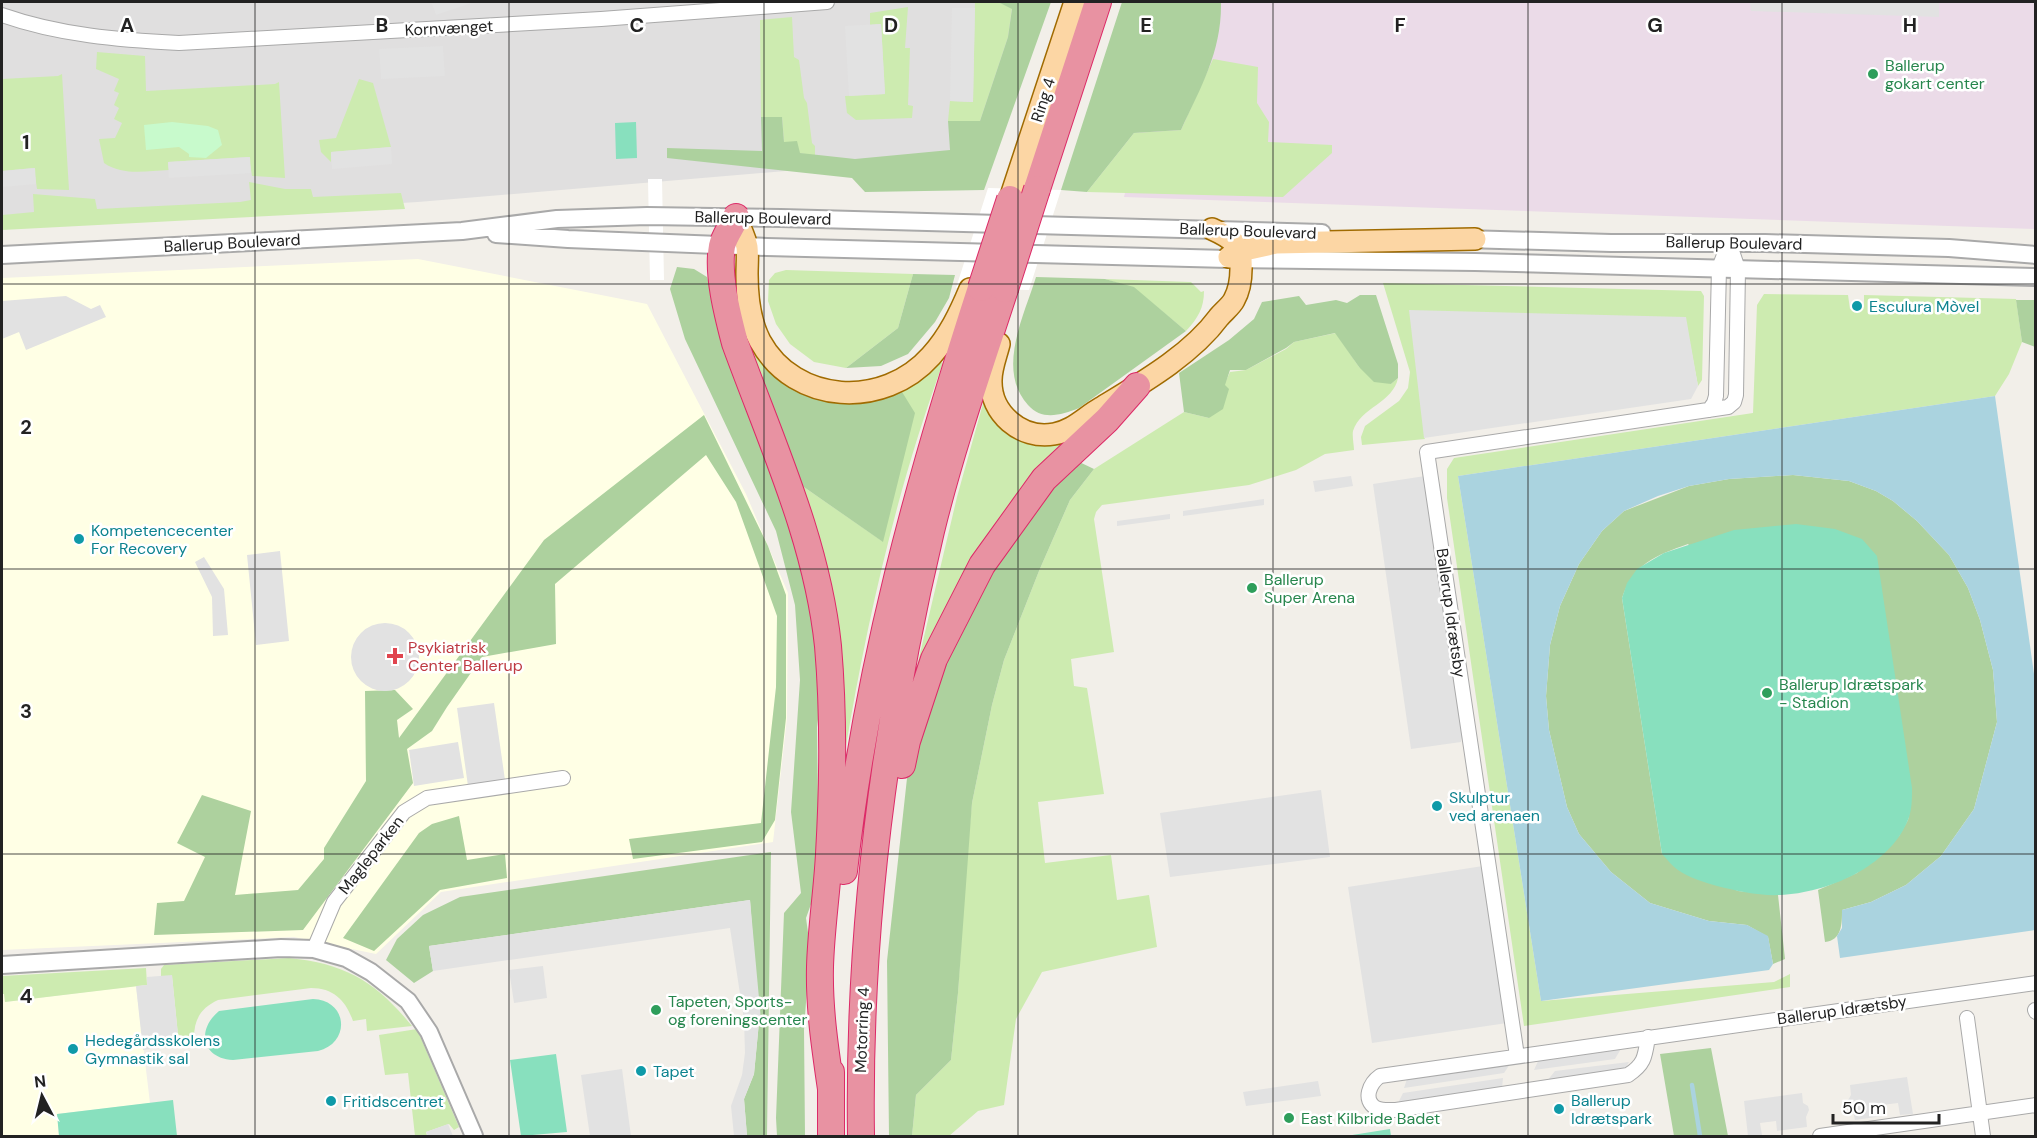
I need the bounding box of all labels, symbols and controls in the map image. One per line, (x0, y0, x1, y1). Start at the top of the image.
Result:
text: A (120, 12, 134, 38)
text: B (376, 12, 388, 38)
text: C (630, 12, 644, 38)
text: D (884, 12, 898, 38)
text: E (1140, 12, 1152, 38)
text: F (1394, 12, 1406, 38)
text: G (1647, 12, 1663, 38)
text: H (1903, 12, 1917, 38)
street label: Kornvænget (404, 15, 494, 41)
place label: Ballerup gokart center (1885, 55, 1985, 94)
marker: Ballerup gokart center (1866, 67, 1880, 81)
street label: Ring 4 (1026, 75, 1060, 125)
text: 1 (22, 129, 30, 155)
street label: Ballerup Boulevard (694, 206, 832, 230)
street label: Ballerup Boulevard (1179, 218, 1317, 244)
street label: Ballerup Boulevard (163, 229, 301, 257)
street label: Ballerup Boulevard (1665, 231, 1803, 255)
place label: Esculura Mòvel (1869, 296, 1979, 317)
marker: Esculura Mòvel (1850, 299, 1864, 313)
text: 2 (20, 414, 32, 440)
place label: Kompetencecenter For Recovery (91, 520, 234, 559)
marker: Kompetencecenter For Recovery (72, 532, 86, 546)
street label: Ballerup Idrætsby (1432, 547, 1470, 679)
place label: Ballerup Super Arena (1264, 569, 1355, 608)
marker: Ballerup Super Arena (1245, 581, 1259, 595)
place label: Psykiatrisk Center Ballerup (408, 637, 523, 676)
marker: Psykiatrisk Center Ballerup (386, 647, 404, 665)
place label: Ballerup Idrætspark - Stadion (1779, 674, 1924, 713)
marker: Ballerup Idrætspark - Stadion (1760, 686, 1774, 700)
text: 3 (20, 698, 32, 724)
place label: Skulptur ved arenaen (1449, 787, 1540, 826)
marker: Skulptur ved arenaen (1430, 799, 1444, 813)
street label: Magleparken (334, 811, 408, 899)
text: 4 (20, 983, 33, 1009)
street label: Motorring 4 (850, 986, 874, 1073)
place label: Tapeten, Sports- og foreningscenter (668, 991, 807, 1030)
street label: Ballerup Idrætsby (1776, 991, 1908, 1029)
marker: Tapeten, Sports- og foreningscenter (649, 1003, 663, 1017)
place label: Hedegårdsskolens Gymnastik sal (85, 1030, 220, 1069)
marker: Hedegårdsskolens Gymnastik sal (66, 1042, 80, 1056)
place label: Tapet (653, 1061, 695, 1082)
marker: Tapet (634, 1064, 648, 1078)
north arrow (12, 1066, 72, 1126)
text: N (33, 1070, 47, 1093)
scale bar (1833, 1087, 1940, 1125)
place label: Ballerup Idrætspark (1571, 1090, 1652, 1129)
place label: Fritidscentret (343, 1091, 444, 1112)
marker: Fritidscentret (324, 1094, 338, 1108)
text: 50 m (1842, 1096, 1886, 1120)
marker: Ballerup Idrætspark (1552, 1102, 1566, 1116)
place label: East Kilbride Badet (1301, 1108, 1440, 1129)
marker: East Kilbride Badet (1282, 1111, 1296, 1125)

